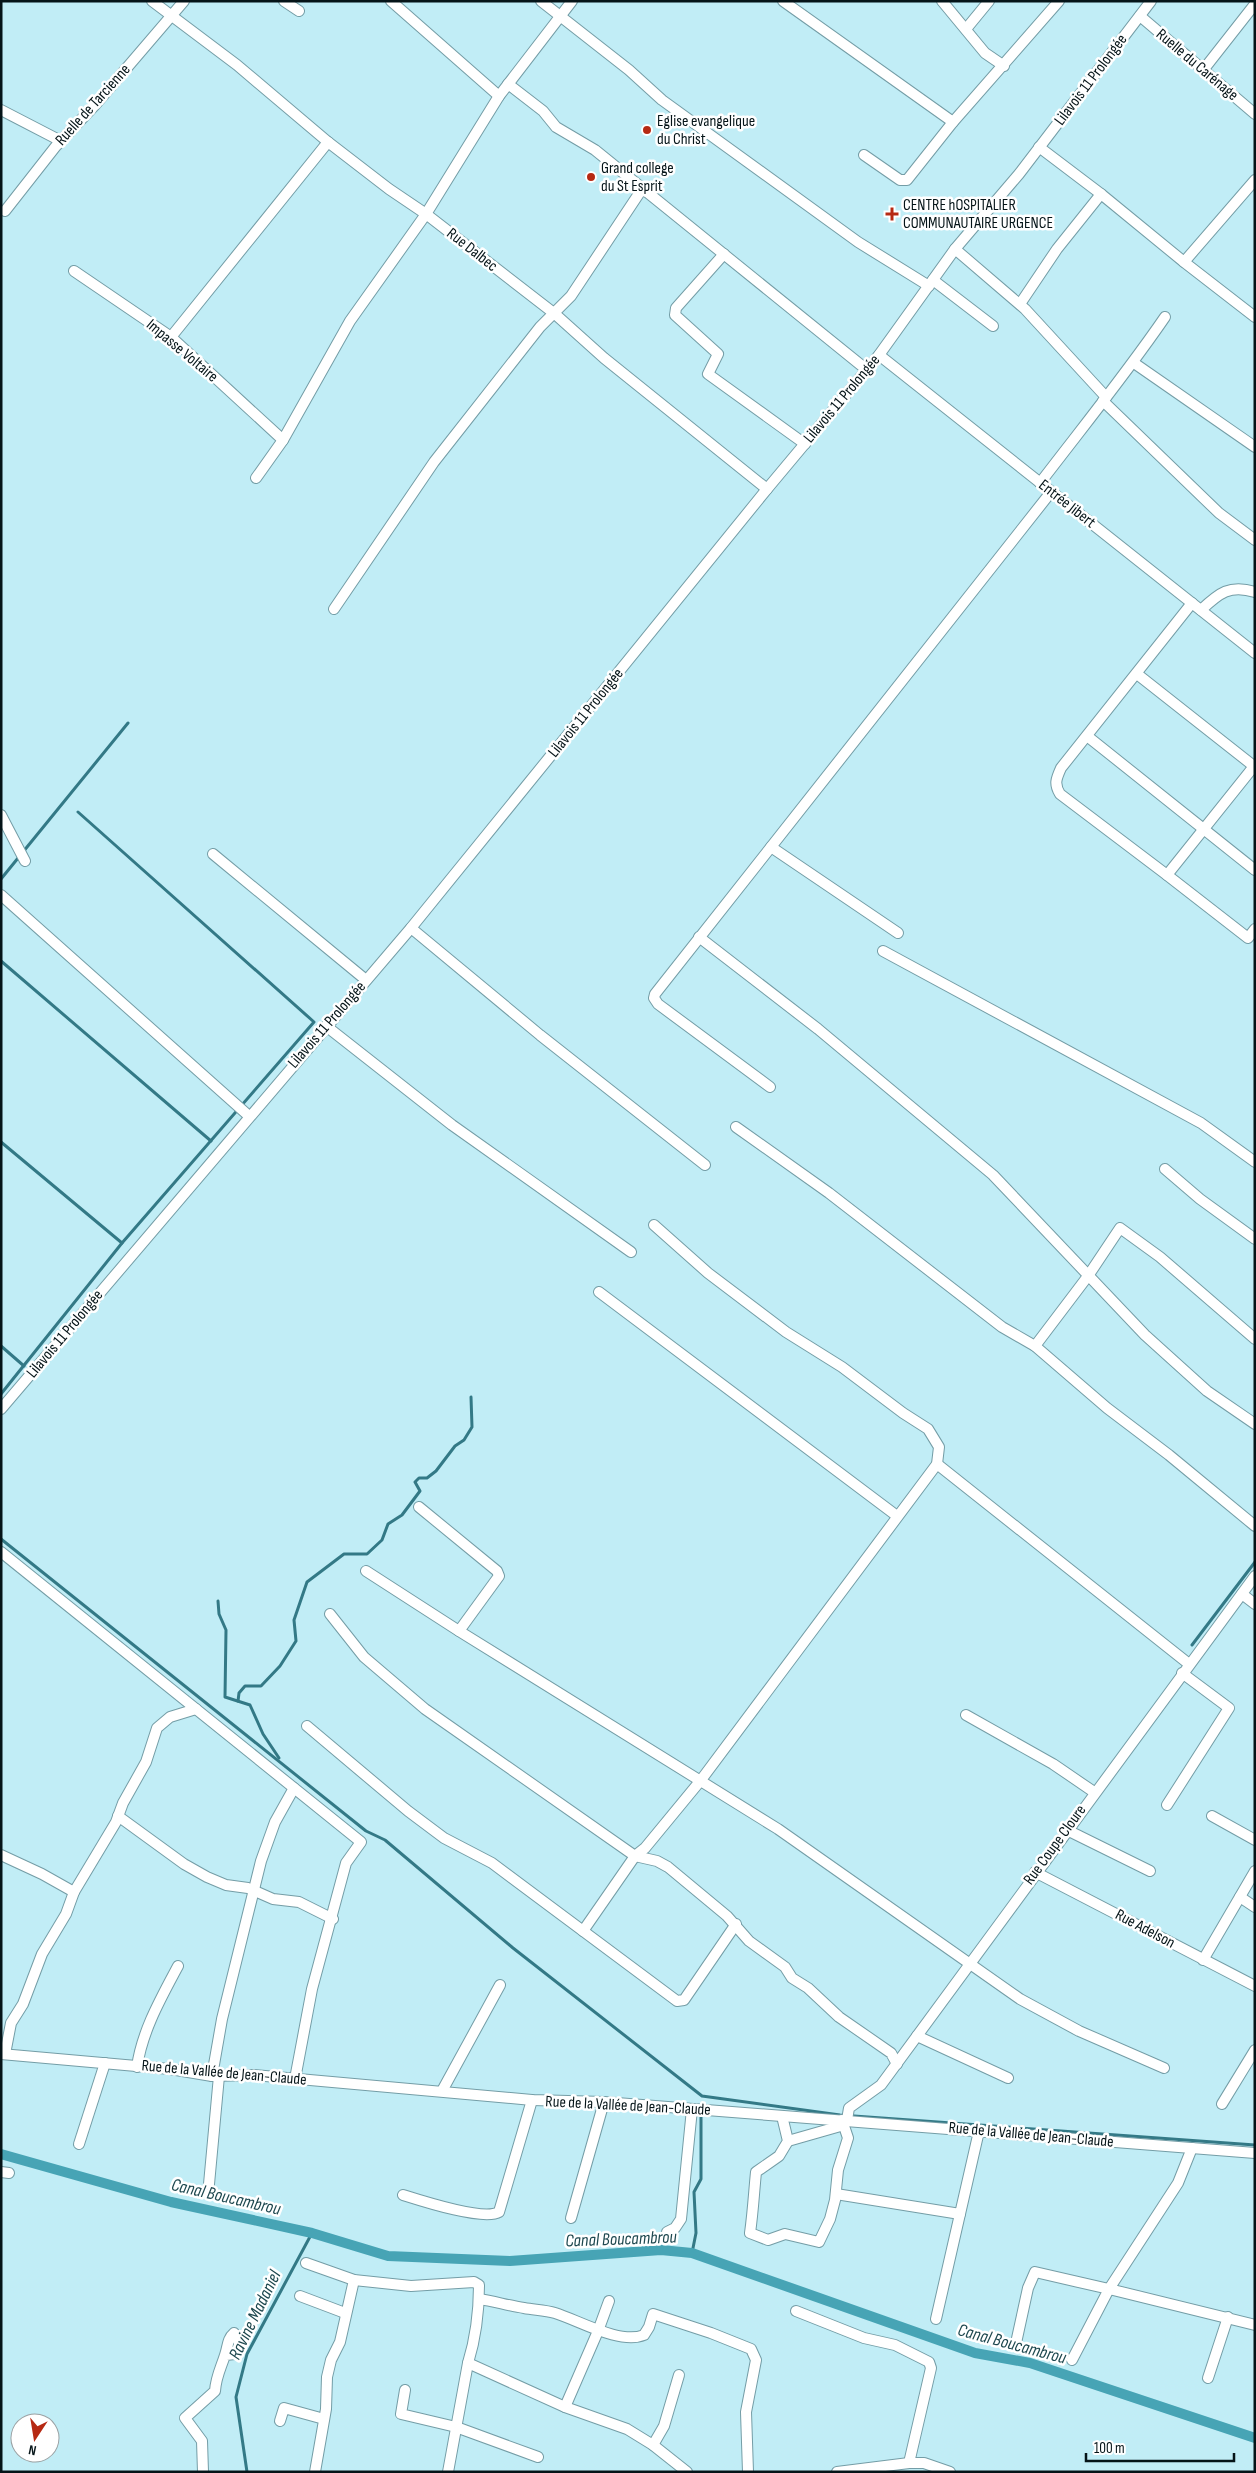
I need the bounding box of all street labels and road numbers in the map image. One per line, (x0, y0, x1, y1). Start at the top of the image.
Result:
street label: Ruelle du Carénage (1152, 25, 1242, 105)
street label: Lilavois 11 Prolongée (1051, 31, 1131, 129)
street label: Ruelle de Tarcienne (51, 60, 135, 150)
street label: Rue Dalbec (443, 224, 501, 276)
street label: Impasse Voltaire (142, 316, 222, 386)
street label: Lilavois 11 Prolongée (800, 351, 884, 447)
street label: Entrée Jibert (1035, 476, 1099, 532)
street label: Lilavois 11 Prolongée (544, 665, 628, 761)
street label: Lilavois 11 Prolongée (284, 978, 370, 1072)
street label: Lilavois 11 Prolongée (23, 1286, 107, 1382)
street label: Rue Coupe Cloure (1020, 1801, 1090, 1889)
street label: Rue Adelson (1112, 1905, 1178, 1953)
street label: Rue de la Vallée de Jean-Claude (141, 2056, 307, 2090)
street label: Rue de la Vallée de Jean-Claude (545, 2092, 711, 2120)
street label: Rue de la Vallée de Jean-Claude (948, 2118, 1114, 2152)

